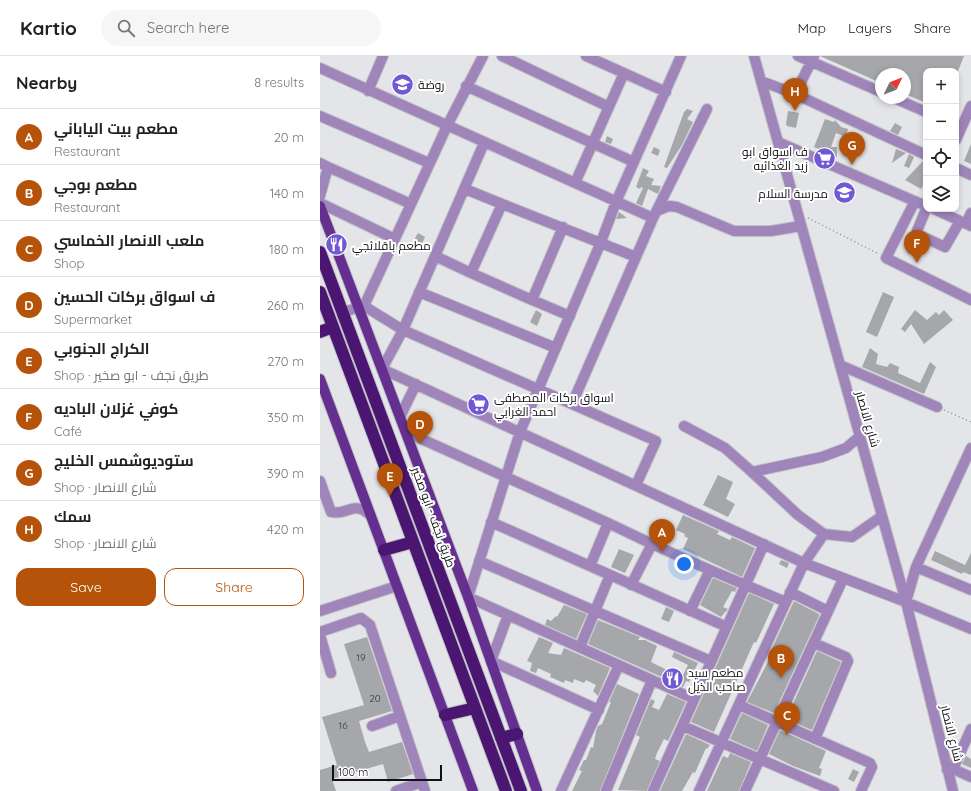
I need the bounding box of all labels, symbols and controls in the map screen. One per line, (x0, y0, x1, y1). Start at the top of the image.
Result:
search box (101, 10, 381, 46)
text: Kartio (20, 16, 77, 40)
icon: search (115, 17, 137, 39)
text: Search here (147, 18, 230, 37)
text: Map (797, 19, 826, 37)
text: Layers (848, 19, 892, 37)
text: Share (914, 19, 951, 37)
north arrow (875, 68, 911, 104)
map controls (923, 68, 959, 212)
button: + (923, 68, 959, 104)
school or university icon: روضة (390, 71, 416, 97)
text: Nearby (16, 72, 77, 93)
text: 8 results (254, 74, 304, 90)
place label: روضة (418, 77, 444, 92)
pin: H (782, 78, 808, 111)
button: − (923, 104, 959, 140)
text: مطعم بيت الياباني (54, 119, 178, 138)
text: A (25, 129, 33, 145)
text: 20 m (274, 129, 304, 145)
pin: G (839, 132, 865, 165)
button: locate (923, 140, 959, 176)
text: Restaurant (54, 143, 120, 159)
place label: ف اسواق ابو زيد الغذائيه (742, 144, 808, 173)
supermarket icon: ف اسواق ابو زيد الغذائيه (811, 145, 837, 171)
text: مطعم بوجي (54, 175, 137, 194)
button: layers (923, 176, 959, 212)
school or university icon: مدرسة السلام (831, 180, 857, 206)
text: B (25, 185, 33, 201)
text: 140 m (269, 185, 304, 201)
place label: مدرسة السلام (758, 186, 828, 202)
text: Restaurant (54, 199, 120, 215)
pin: F (904, 230, 930, 263)
text: ملعب الانصار الخماسي (54, 231, 204, 250)
restaurant icon: مطعم باقلائجي (323, 232, 349, 258)
place label: مطعم باقلائجي (352, 238, 431, 256)
text: C (25, 241, 33, 257)
text: 180 m (269, 241, 304, 257)
text: Shop (54, 255, 84, 271)
text: ف اسواق بركات الحسين (54, 287, 215, 306)
text: D (24, 297, 34, 313)
text: 260 m (267, 297, 304, 313)
text: Supermarket (54, 311, 132, 327)
text: الكراج الجنوبي (54, 339, 149, 358)
text: E (25, 353, 33, 369)
text: 270 m (267, 353, 304, 369)
text: Shop · طريق نجف - ابو صخير (54, 367, 209, 383)
street label: شارع الانصار (852, 388, 883, 449)
place label: اسواق بركات المصطفى احمد الغرابي (494, 390, 614, 422)
supermarket icon: اسواق بركات المصطفى احمد الغرابي (466, 391, 492, 417)
text: كوفي غزلان الباديه (54, 399, 179, 418)
text: F (25, 409, 33, 425)
text: 350 m (267, 409, 304, 425)
pin: D (407, 411, 433, 444)
text: Café (54, 423, 82, 439)
text: ستوديوشمس الخليج (54, 451, 194, 470)
pin: E (377, 463, 403, 496)
street label: طريق نجف - ابو صخير (409, 464, 459, 569)
text: G (24, 465, 34, 481)
text: 390 m (267, 465, 304, 481)
text: Shop · شارع الانصار (54, 479, 156, 495)
text: سمك (54, 507, 91, 526)
pin: A (649, 519, 675, 552)
text: H (24, 521, 34, 537)
text: 420 m (267, 521, 304, 537)
text: Shop · شارع الانصار (54, 535, 156, 551)
your location (674, 554, 694, 574)
button: Save (16, 568, 156, 606)
button: Share (164, 568, 304, 606)
pin: B (768, 645, 794, 678)
house number: 19 (356, 651, 366, 664)
place label: مطعم سيد صاحب الذيل (688, 665, 746, 694)
restaurant icon: مطعم سيد صاحب الذيل (660, 666, 686, 692)
house number: 20 (369, 692, 381, 705)
pin: C (774, 702, 800, 735)
street label: شارع الانصار (937, 702, 966, 763)
house number: 16 (338, 719, 348, 732)
scale bar (332, 763, 442, 782)
text: 100 m (338, 765, 368, 779)

